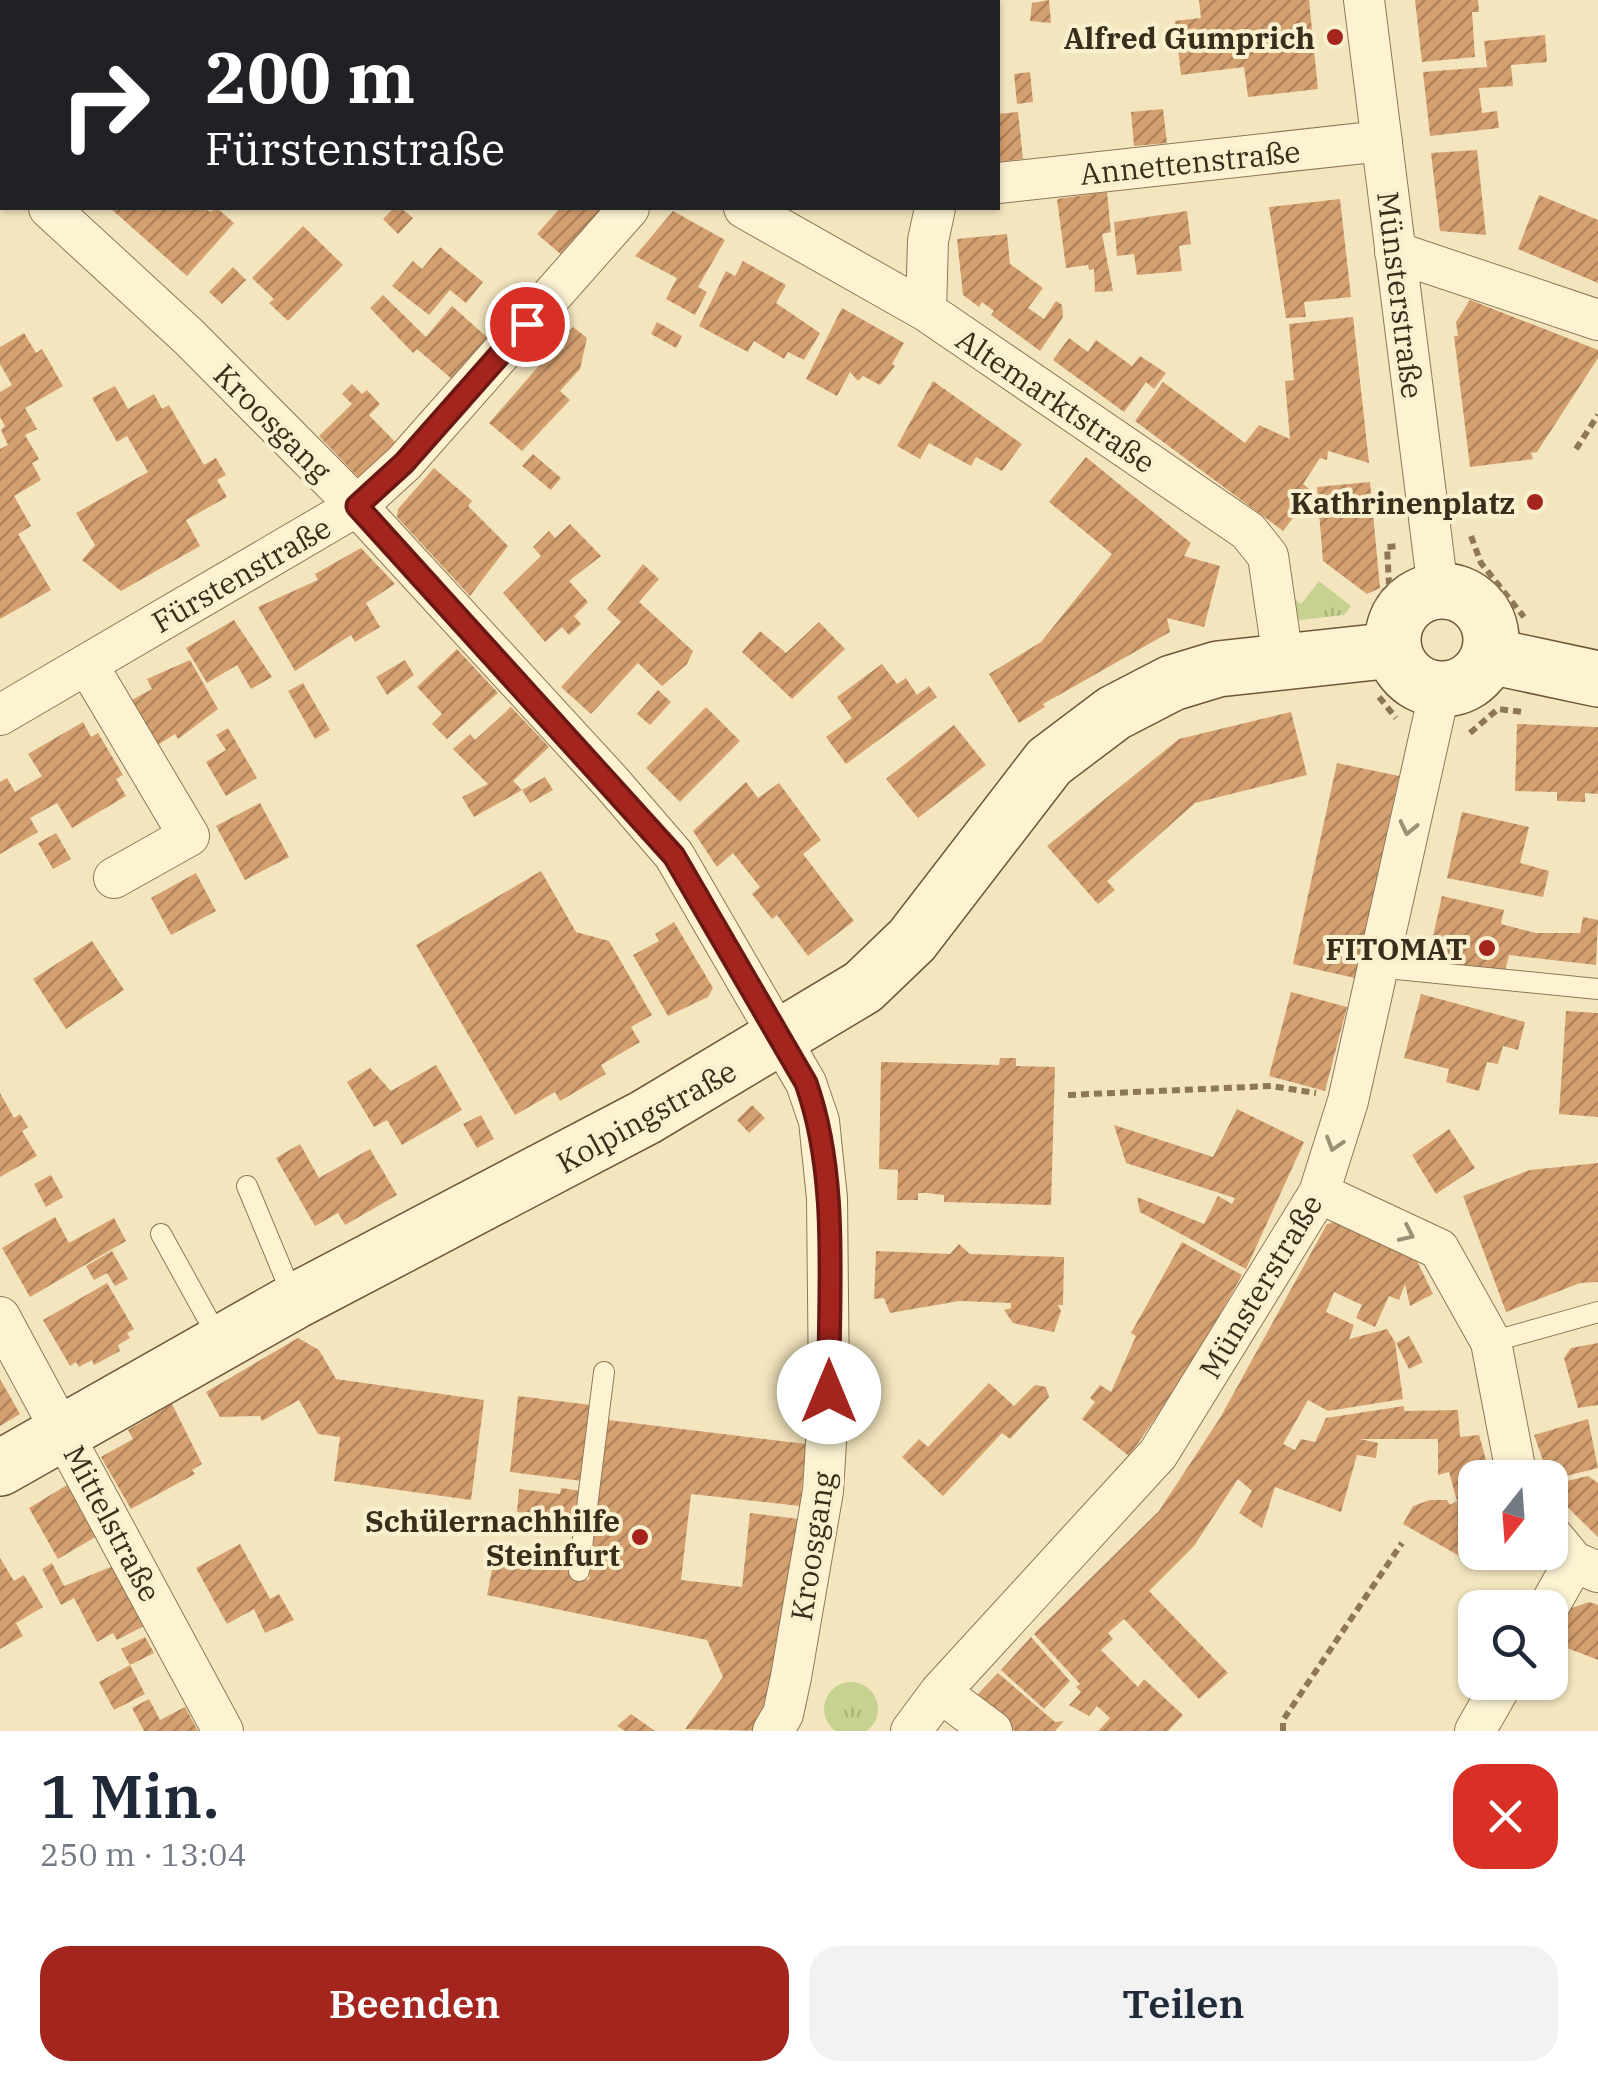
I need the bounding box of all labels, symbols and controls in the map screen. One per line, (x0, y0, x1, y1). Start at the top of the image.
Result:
place label: Alfred Gumprich (1064, 18, 1315, 57)
marker: Alfred Gumprich (1324, 26, 1346, 48)
text: 200 m (205, 31, 415, 122)
icon: right (40, 40, 170, 170)
text: Fürstenstraße (205, 119, 505, 177)
street label: Annettenstraße (1078, 131, 1302, 193)
street label: Münsterstraße (1369, 189, 1433, 401)
pin (485, 282, 570, 367)
icon: arrive (500, 297, 555, 352)
street label: Altemarktstraße (949, 319, 1163, 481)
street label: Kroosgang (206, 355, 340, 489)
place label: Kathrinenplatz (1290, 483, 1515, 522)
marker: Kathrinenplatz (1524, 491, 1546, 513)
street label: Fürstenstraße (145, 507, 337, 641)
one-way arrow (1399, 819, 1420, 836)
place label: FITOMAT (1326, 929, 1467, 968)
marker: FITOMAT (1476, 937, 1498, 959)
street label: Kolpingstraße (549, 1051, 743, 1181)
one-way arrow (1325, 1135, 1346, 1152)
street label: Münsterstraße (1190, 1187, 1330, 1385)
one-way arrow (1397, 1222, 1415, 1242)
position arrow (777, 1340, 881, 1444)
street label: Mittelstraße (56, 1438, 170, 1608)
north arrow (1458, 1460, 1568, 1570)
map controls (1458, 1460, 1568, 1700)
street label: Kroosgang (781, 1468, 843, 1624)
place label: Schülernachhilfe Steinfurt (365, 1501, 620, 1574)
marker: Schülernachhilfe Steinfurt (629, 1526, 651, 1548)
button: search (1458, 1590, 1568, 1700)
text: 1 Min. (40, 1756, 219, 1835)
button: close (1453, 1764, 1558, 1869)
text: 250 m · 13:04 (40, 1833, 247, 1875)
button: Beenden (40, 1946, 789, 2061)
button: Teilen (809, 1946, 1558, 2061)

